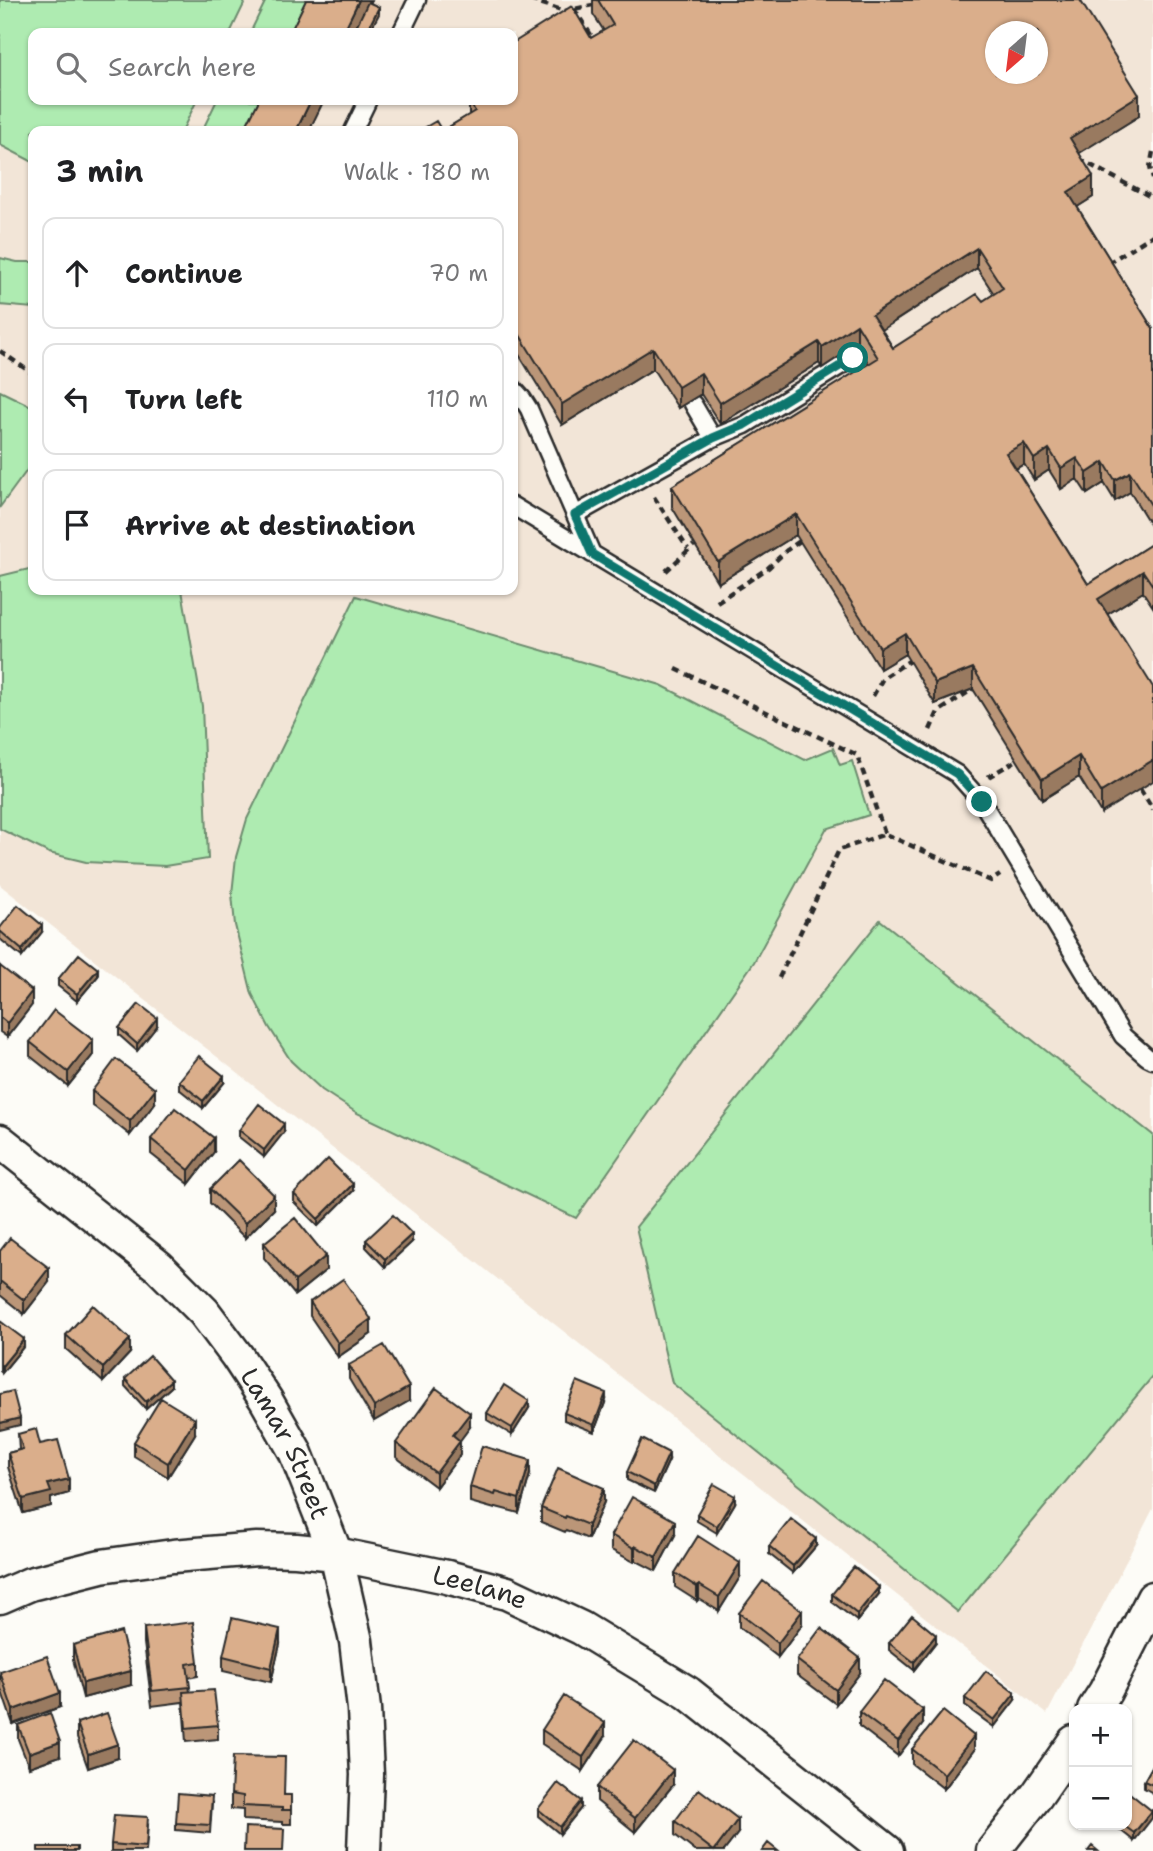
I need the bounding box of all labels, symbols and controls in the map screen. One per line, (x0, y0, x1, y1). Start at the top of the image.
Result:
north arrow (985, 21, 1048, 84)
search box (28, 28, 518, 105)
icon: search (52, 48, 90, 86)
text: Search here (108, 49, 257, 84)
text: 3 min (56, 151, 143, 192)
text: Walk · 180 m (344, 157, 490, 187)
icon: ahead (58, 254, 96, 292)
text: Continue (125, 256, 243, 291)
text: 70 m (429, 258, 488, 288)
route start (837, 342, 868, 373)
icon: left (58, 380, 96, 418)
text: Turn left (125, 382, 242, 417)
text: 110 m (426, 384, 488, 414)
icon: arrive (58, 506, 96, 544)
text: Arrive at destination (125, 508, 415, 543)
route end (966, 786, 997, 817)
street label: Lamar Street (232, 1361, 338, 1524)
street label: Leelane (430, 1557, 534, 1617)
map controls (1069, 1704, 1132, 1830)
button: + (1069, 1704, 1132, 1767)
button: − (1069, 1767, 1132, 1830)

